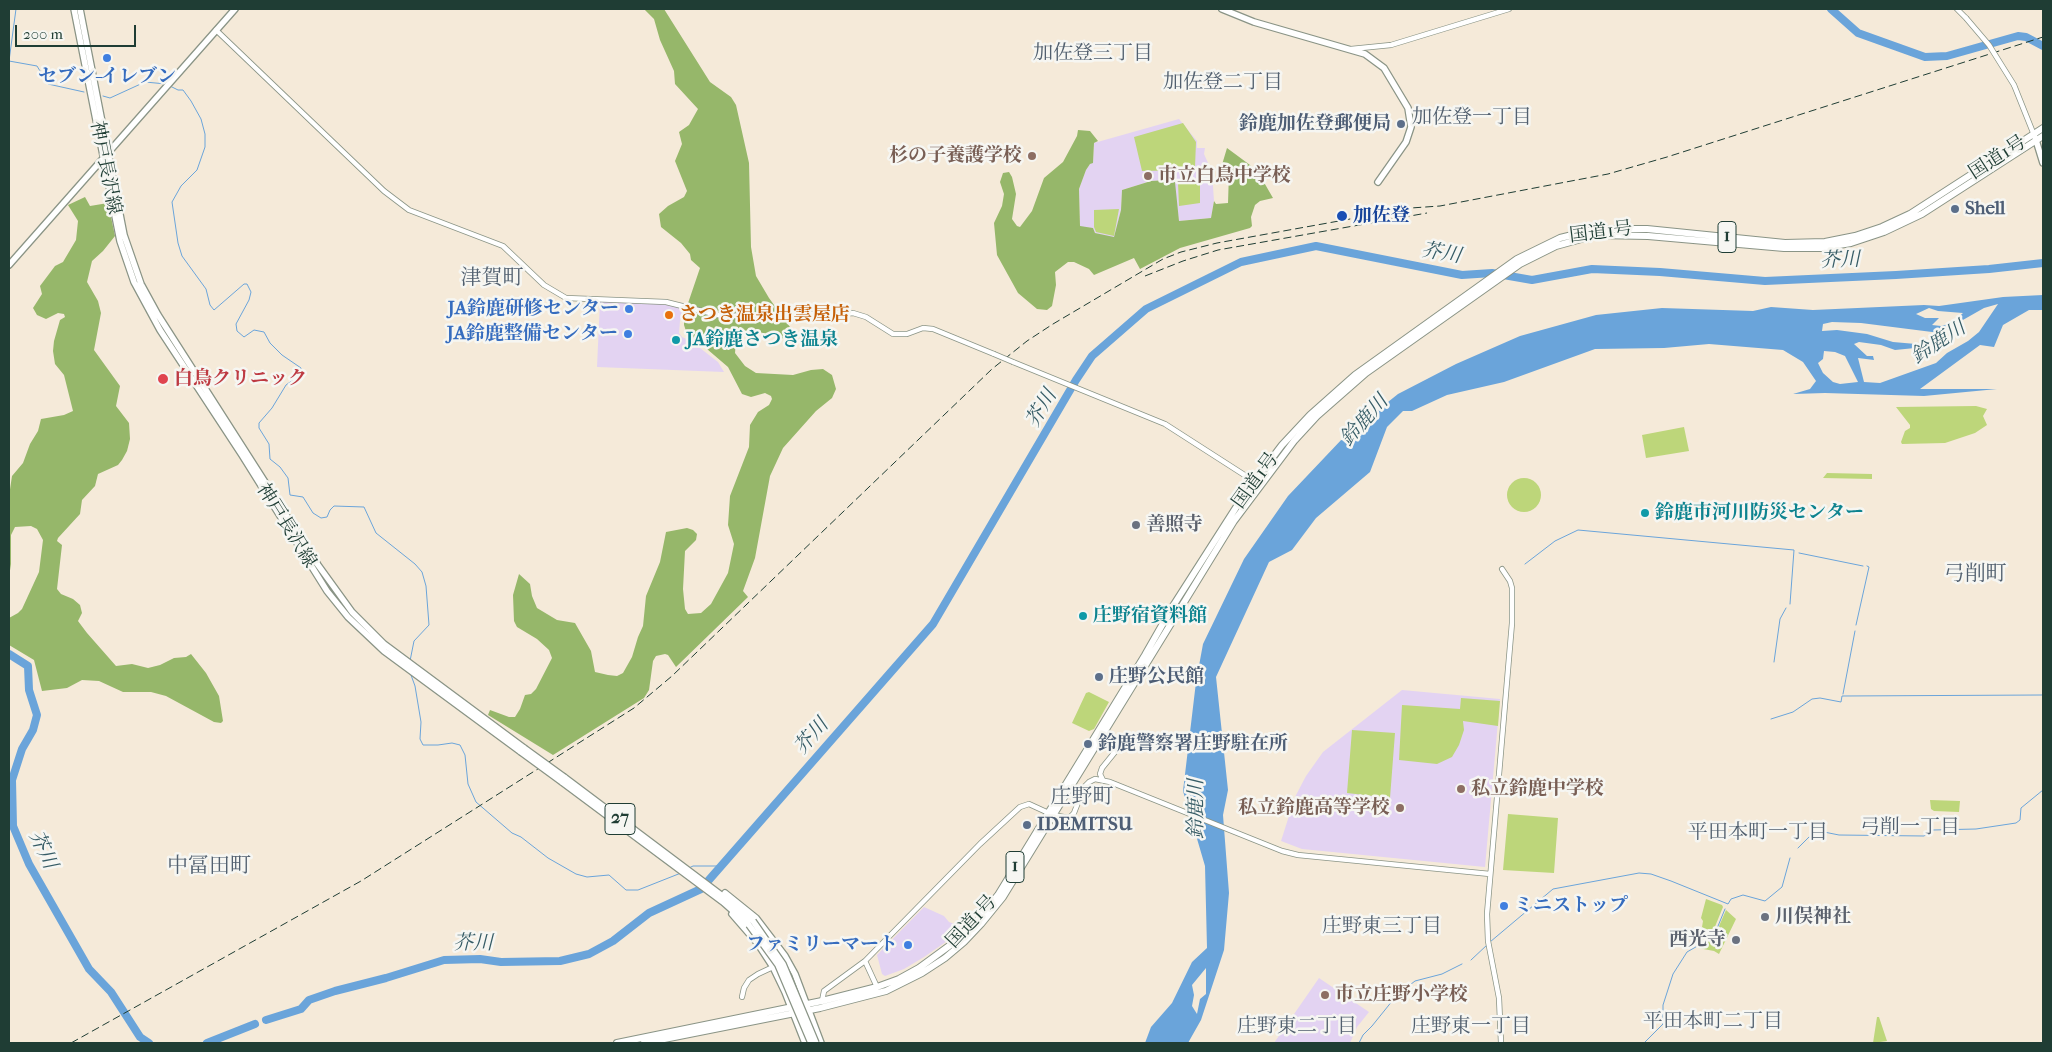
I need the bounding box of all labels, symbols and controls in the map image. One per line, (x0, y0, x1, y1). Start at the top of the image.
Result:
scale bar (18, 15, 139, 47)
text: 200 m (23, 25, 63, 43)
district label: 加佐登三丁目 (1033, 42, 1153, 66)
marker: セブン-イレブン (101, 52, 113, 64)
place label: セブン-イレブン (38, 66, 176, 88)
district label: 加佐登二丁目 (1163, 71, 1283, 95)
district label: 加佐登一丁目 (1412, 106, 1532, 130)
place label: 鈴鹿加佐登郵便局 (1239, 113, 1391, 135)
marker: 鈴鹿加佐登郵便局 (1395, 118, 1407, 130)
street label: 神戸長沢線 (85, 119, 125, 217)
street label: 国道1号 (1965, 131, 2031, 185)
place label: 杉の子養護学校 (889, 145, 1022, 167)
marker: 杉の子養護学校 (1026, 150, 1038, 162)
place label: 市立白鳥中学校 (1158, 165, 1291, 187)
marker: 市立白鳥中学校 (1142, 170, 1154, 182)
place label: Shell (1965, 198, 2005, 220)
marker: Shell (1949, 203, 1961, 215)
place label: 加佐登 (1353, 205, 1410, 227)
marker: 加佐登 (1335, 209, 1349, 223)
street label: 国道1号 (1568, 218, 1634, 248)
road number: 1 (1718, 222, 1736, 252)
water label: 芥川 (1419, 239, 1463, 269)
water label: 芥川 (1820, 248, 1860, 274)
district label: 津賀町 (461, 266, 523, 292)
place label: JA鈴鹿研修センター (448, 298, 619, 320)
marker: JA鈴鹿研修センター (623, 303, 635, 315)
place label: さつき温泉出雲屋店 (679, 304, 850, 326)
marker: さつき温泉出雲屋店 (663, 309, 675, 321)
water label: 鈴鹿川 (1907, 317, 1971, 369)
place label: JA鈴鹿整備センター (447, 323, 618, 345)
marker: JA鈴鹿整備センター (622, 328, 634, 340)
place label: JA鈴鹿さつき温泉 (686, 329, 838, 351)
marker: JA鈴鹿さつき温泉 (670, 334, 682, 346)
place label: 白鳥クリニック (174, 368, 307, 390)
marker: 白鳥クリニック (156, 372, 170, 386)
water label: 芥川 (1021, 386, 1063, 432)
water label: 鈴鹿川 (1336, 391, 1394, 451)
street label: 国道1号 (1228, 448, 1284, 514)
street label: 神戸長沢線 (251, 480, 321, 572)
place label: 鈴鹿市河川防災センター (1655, 502, 1864, 524)
marker: 鈴鹿市河川防災センター (1639, 507, 1651, 519)
place label: 善照寺 (1146, 514, 1203, 536)
marker: 善照寺 (1130, 519, 1142, 531)
district label: 弓削町 (1944, 562, 2006, 588)
place label: 庄野宿資料館 (1093, 605, 1207, 627)
marker: 庄野宿資料館 (1077, 610, 1089, 622)
place label: 庄野公民館 (1109, 666, 1204, 688)
marker: 庄野公民館 (1093, 671, 1105, 683)
water label: 芥川 (790, 714, 834, 760)
place label: 鈴鹿警察署庄野駐在所 (1098, 733, 1288, 755)
marker: 鈴鹿警察署庄野駐在所 (1082, 738, 1094, 750)
place label: 私立鈴鹿中学校 (1471, 778, 1604, 800)
water label: 鈴鹿川 (1185, 779, 1209, 839)
marker: 私立鈴鹿中学校 (1455, 783, 1467, 795)
district label: 庄野町 (1051, 785, 1113, 811)
place label: 私立鈴鹿高等学校 (1238, 797, 1390, 819)
marker: 私立鈴鹿高等学校 (1394, 802, 1406, 814)
road number: 27 (605, 804, 635, 834)
place label: IDEMITSU (1037, 814, 1132, 836)
district label: 弓削一丁目 (1860, 816, 1960, 840)
marker: IDEMITSU (1021, 819, 1033, 831)
district label: 平田本町一丁目 (1688, 821, 1828, 845)
water label: 芥川 (23, 827, 61, 873)
road number: 1 (1006, 852, 1024, 882)
district label: 中冨田町 (167, 854, 251, 880)
street label: 国道1号 (942, 891, 1002, 953)
place label: ミニストップ (1514, 895, 1628, 917)
marker: ミニストップ (1498, 900, 1510, 912)
place label: 川俣神社 (1775, 906, 1851, 928)
marker: 川俣神社 (1759, 911, 1771, 923)
district label: 庄野東三丁目 (1322, 915, 1442, 939)
place label: 西光寺 (1669, 929, 1726, 951)
water label: 芥川 (453, 932, 493, 956)
place label: ファミリーマート (746, 934, 898, 956)
marker: 西光寺 (1730, 934, 1742, 946)
marker: ファミリーマート (902, 939, 914, 951)
place label: 市立庄野小学校 (1335, 984, 1468, 1006)
marker: 市立庄野小学校 (1319, 989, 1331, 1001)
district label: 平田本町二丁目 (1643, 1010, 1783, 1034)
district label: 庄野東二丁目 (1237, 1015, 1357, 1039)
district label: 庄野東一丁目 (1411, 1015, 1531, 1039)

